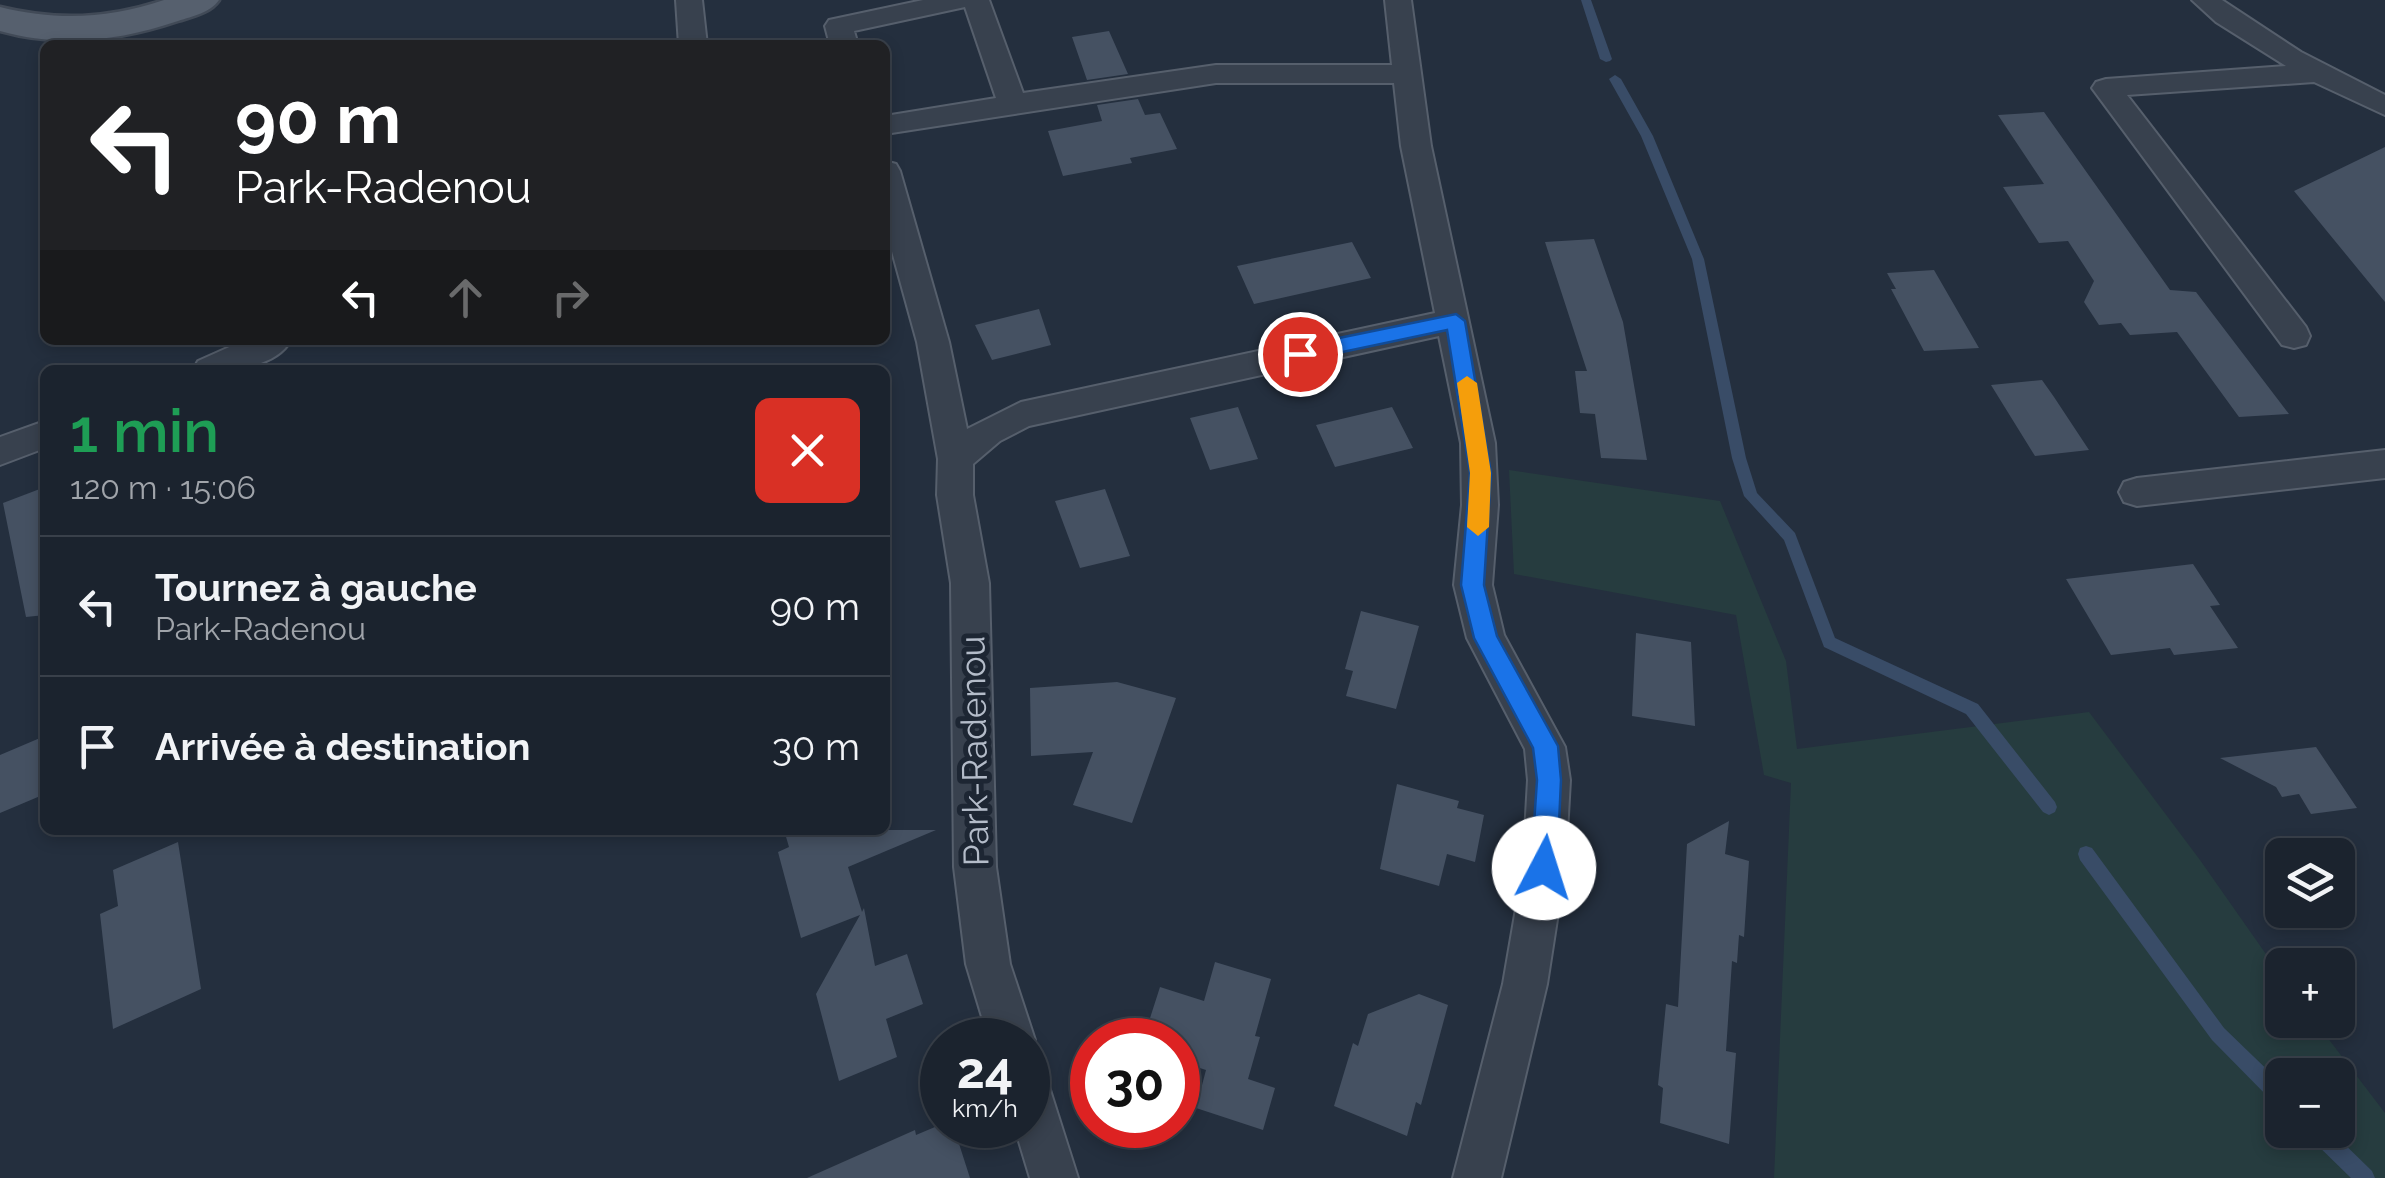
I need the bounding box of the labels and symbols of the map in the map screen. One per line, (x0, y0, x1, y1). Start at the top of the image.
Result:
pin (1258, 312, 1343, 397)
street label: Park-Radenou (951, 635, 997, 867)
position arrow (1492, 816, 1596, 920)
speed limit sign: 30 (1070, 1018, 1200, 1148)

